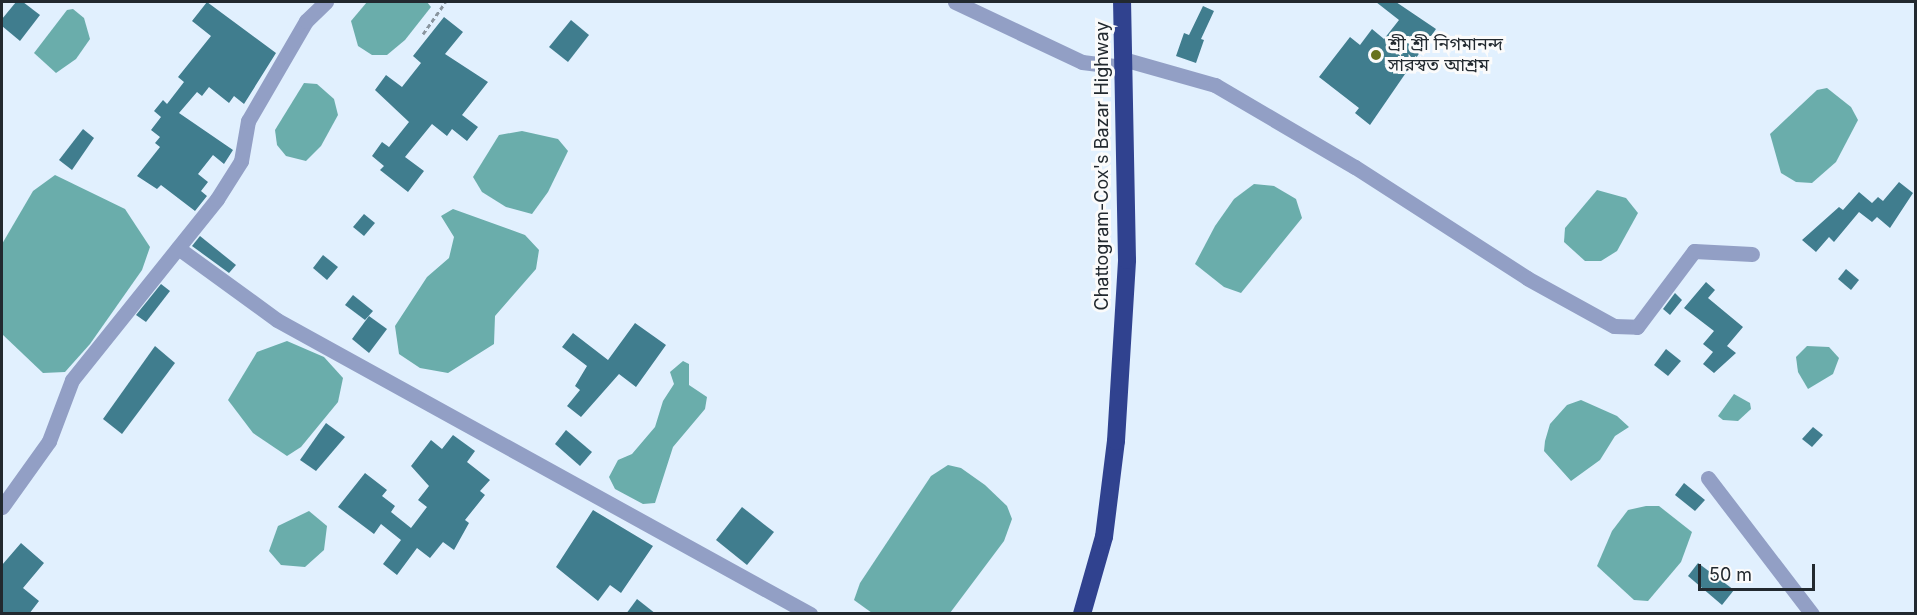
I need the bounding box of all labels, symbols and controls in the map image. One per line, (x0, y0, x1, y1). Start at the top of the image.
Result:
street label: Chattogram-Cox's Bazar Highway (1091, 21, 1113, 311)
place label: শ্রী শ্রী নিগমানন্দ সারস্বত আশ্রম (1388, 34, 1503, 76)
marker: শ্রী শ্রী নিগমানন্দ সারস্বত আশ্রম (1369, 48, 1383, 62)
scale bar (1701, 552, 1818, 590)
text: 50 m (1709, 564, 1752, 585)

